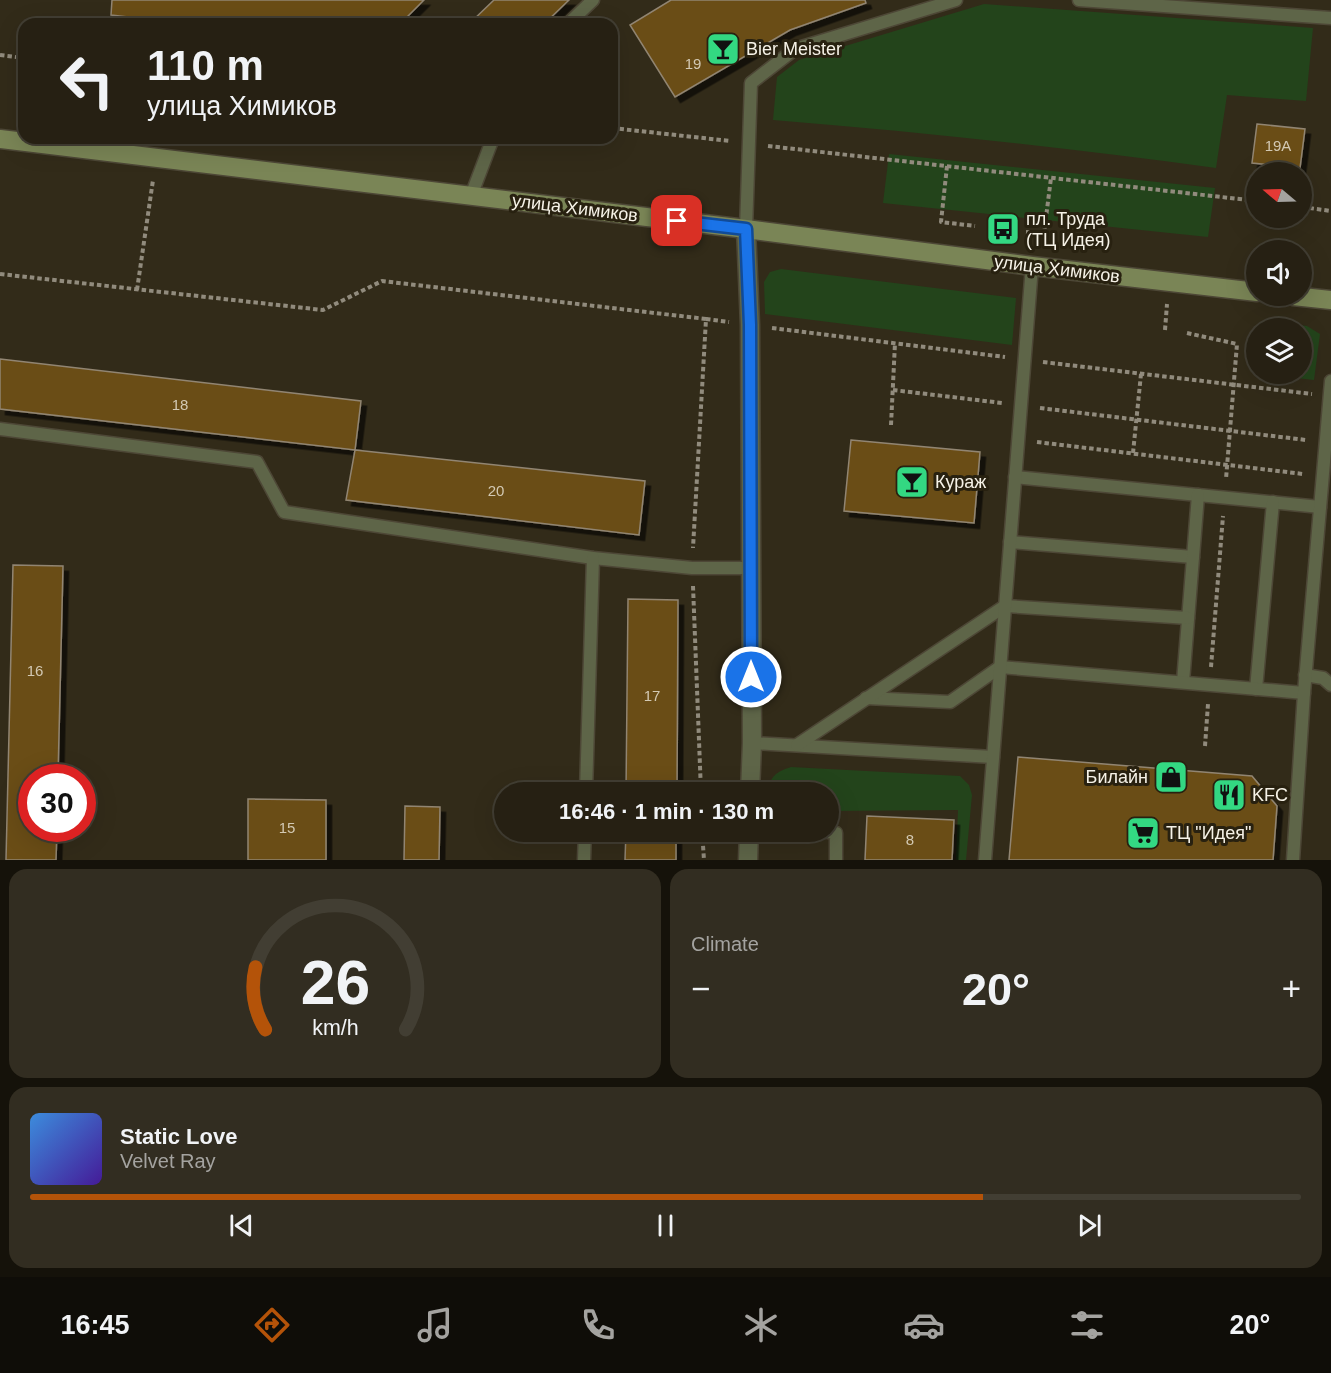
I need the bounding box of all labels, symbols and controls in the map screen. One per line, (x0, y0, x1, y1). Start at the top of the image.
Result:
bar icon: Bier Meister (705, 31, 741, 67)
place label: Bier Meister (746, 39, 842, 59)
icon: left (48, 42, 126, 120)
text: 110 m (147, 42, 264, 89)
house number: 19 (685, 55, 701, 72)
text: улица Химиков (147, 91, 337, 121)
house number: 19А (1265, 137, 1291, 154)
north arrow (1246, 162, 1312, 228)
map controls (1246, 162, 1312, 384)
street label: улица Химиков (511, 190, 639, 226)
pin (651, 195, 702, 246)
icon: arrive (660, 204, 693, 237)
place label: пл. Труда (ТЦ Идея) (1026, 209, 1111, 250)
bus stop icon: пл. Труда (ТЦ Идея) (985, 211, 1021, 247)
button: sound (1246, 240, 1312, 306)
street label: улица Химиков (993, 251, 1121, 287)
button: layers (1246, 318, 1312, 384)
house number: 18 (172, 396, 188, 413)
bar icon: Кураж (894, 464, 930, 500)
place label: Кураж (935, 472, 986, 492)
house number: 20 (488, 482, 504, 499)
position arrow (719, 645, 783, 709)
house number: 16 (27, 662, 43, 679)
house number: 17 (644, 687, 660, 704)
shop icon: Билайн (1153, 759, 1189, 795)
speed limit sign: 30 (18, 764, 96, 842)
place label: Билайн (1086, 767, 1148, 787)
restaurant icon: KFC (1211, 777, 1247, 813)
place label: KFC (1252, 785, 1288, 805)
text: 16:46 · 1 min · 130 m (559, 799, 774, 824)
supermarket icon: ТЦ "Идея" (1125, 815, 1161, 851)
house number: 15 (279, 819, 295, 836)
place label: ТЦ "Идея" (1166, 823, 1251, 843)
house number: 8 (906, 831, 914, 848)
text: Climate (691, 933, 759, 955)
text: 26 (300, 948, 370, 1017)
text: 20° (962, 964, 1030, 1015)
text: − (691, 970, 710, 1007)
text: + (1282, 970, 1301, 1007)
text: km/h (312, 1017, 358, 1041)
text: Static Love (120, 1124, 237, 1149)
text: Velvet Ray (120, 1150, 216, 1172)
icon: previous (225, 1209, 258, 1242)
icon: pause (649, 1209, 682, 1242)
icon: next (1073, 1209, 1106, 1242)
icon: directions (251, 1304, 293, 1346)
icon: music (414, 1304, 456, 1346)
icon: phone (577, 1304, 619, 1346)
icon: climate (740, 1304, 782, 1346)
icon: car (903, 1304, 945, 1346)
icon: filters (1066, 1304, 1108, 1346)
text: 16:45 (61, 1310, 130, 1340)
text: 20° (1230, 1310, 1270, 1340)

